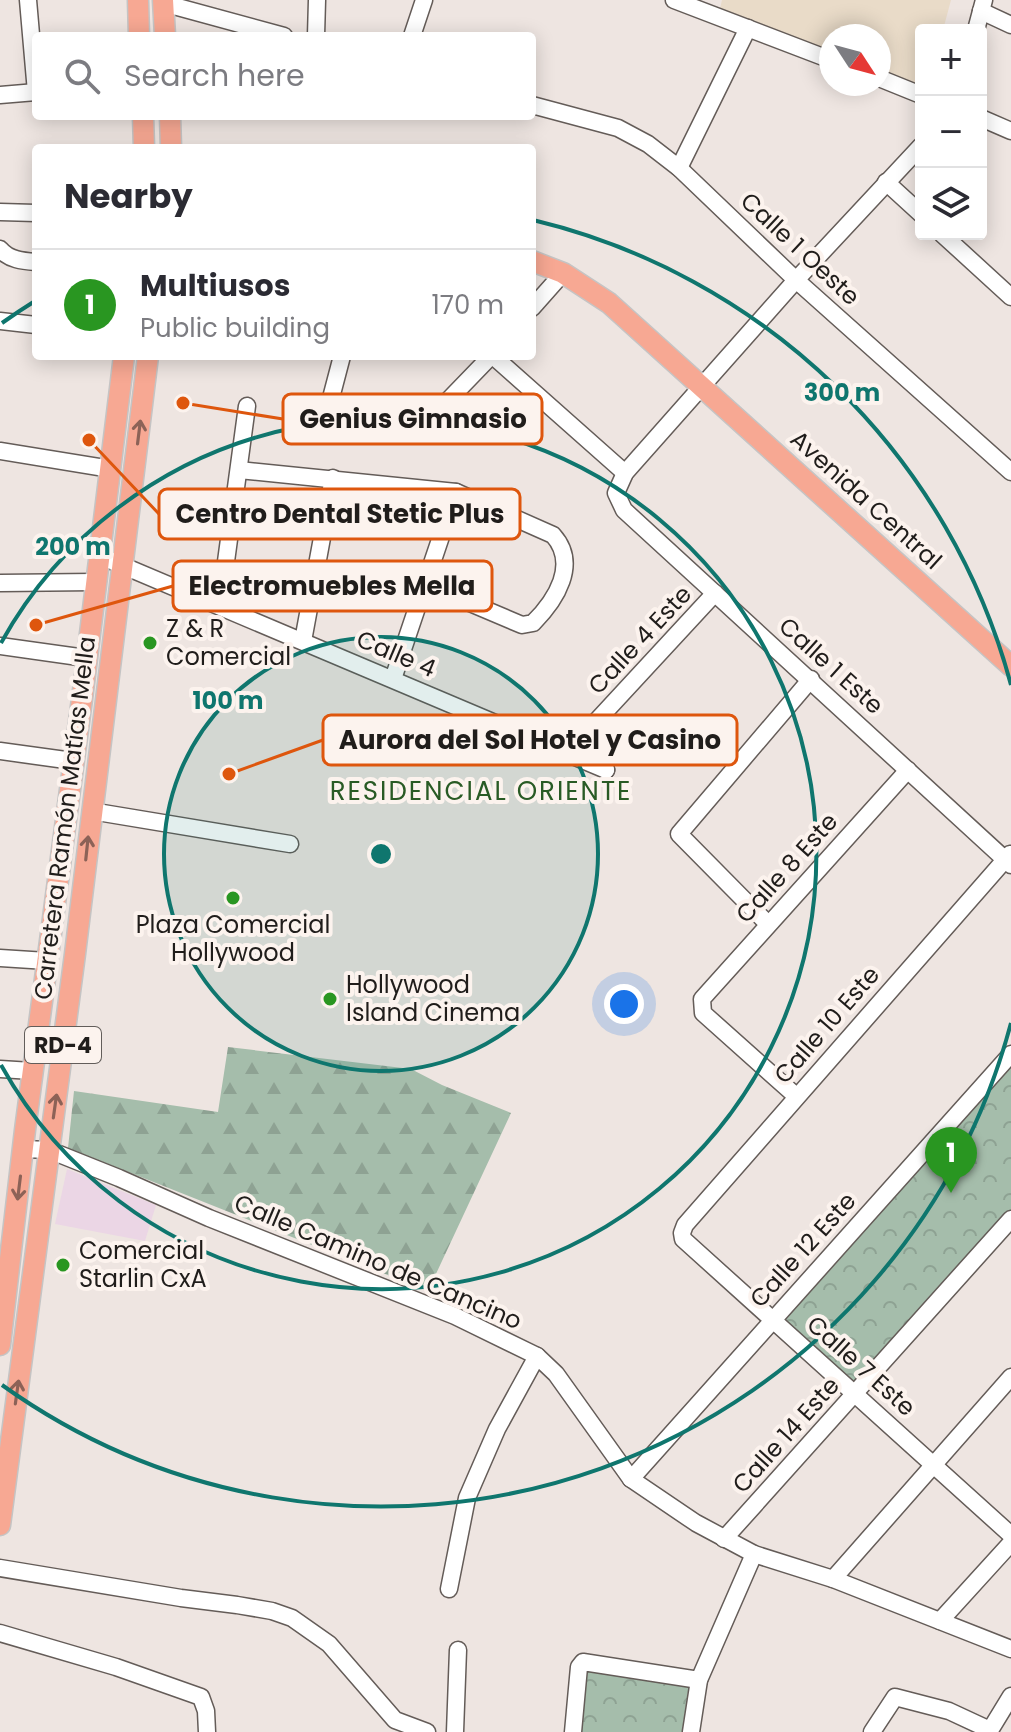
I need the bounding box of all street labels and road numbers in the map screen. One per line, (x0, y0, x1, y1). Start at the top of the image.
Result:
street label: Calle 1 Oeste (734, 185, 867, 312)
street label: Avenida Central (783, 423, 949, 577)
street label: Calle 4 Este (581, 578, 699, 701)
street label: Calle 1 Este (772, 610, 891, 722)
street label: Calle 4 (352, 622, 441, 685)
street label: Carretera Ramón Matías Mella (26, 634, 103, 1001)
street label: Calle 8 Este (728, 805, 845, 930)
street label: Calle 10 Este (766, 959, 887, 1090)
road number: RD-4 (25, 1027, 101, 1063)
street label: Calle 12 Este (742, 1185, 863, 1314)
street label: Calle Camino de Cancino (229, 1186, 527, 1337)
street label: Calle 7 Este (800, 1308, 923, 1423)
street label: Calle 14 Este (725, 1370, 847, 1500)

